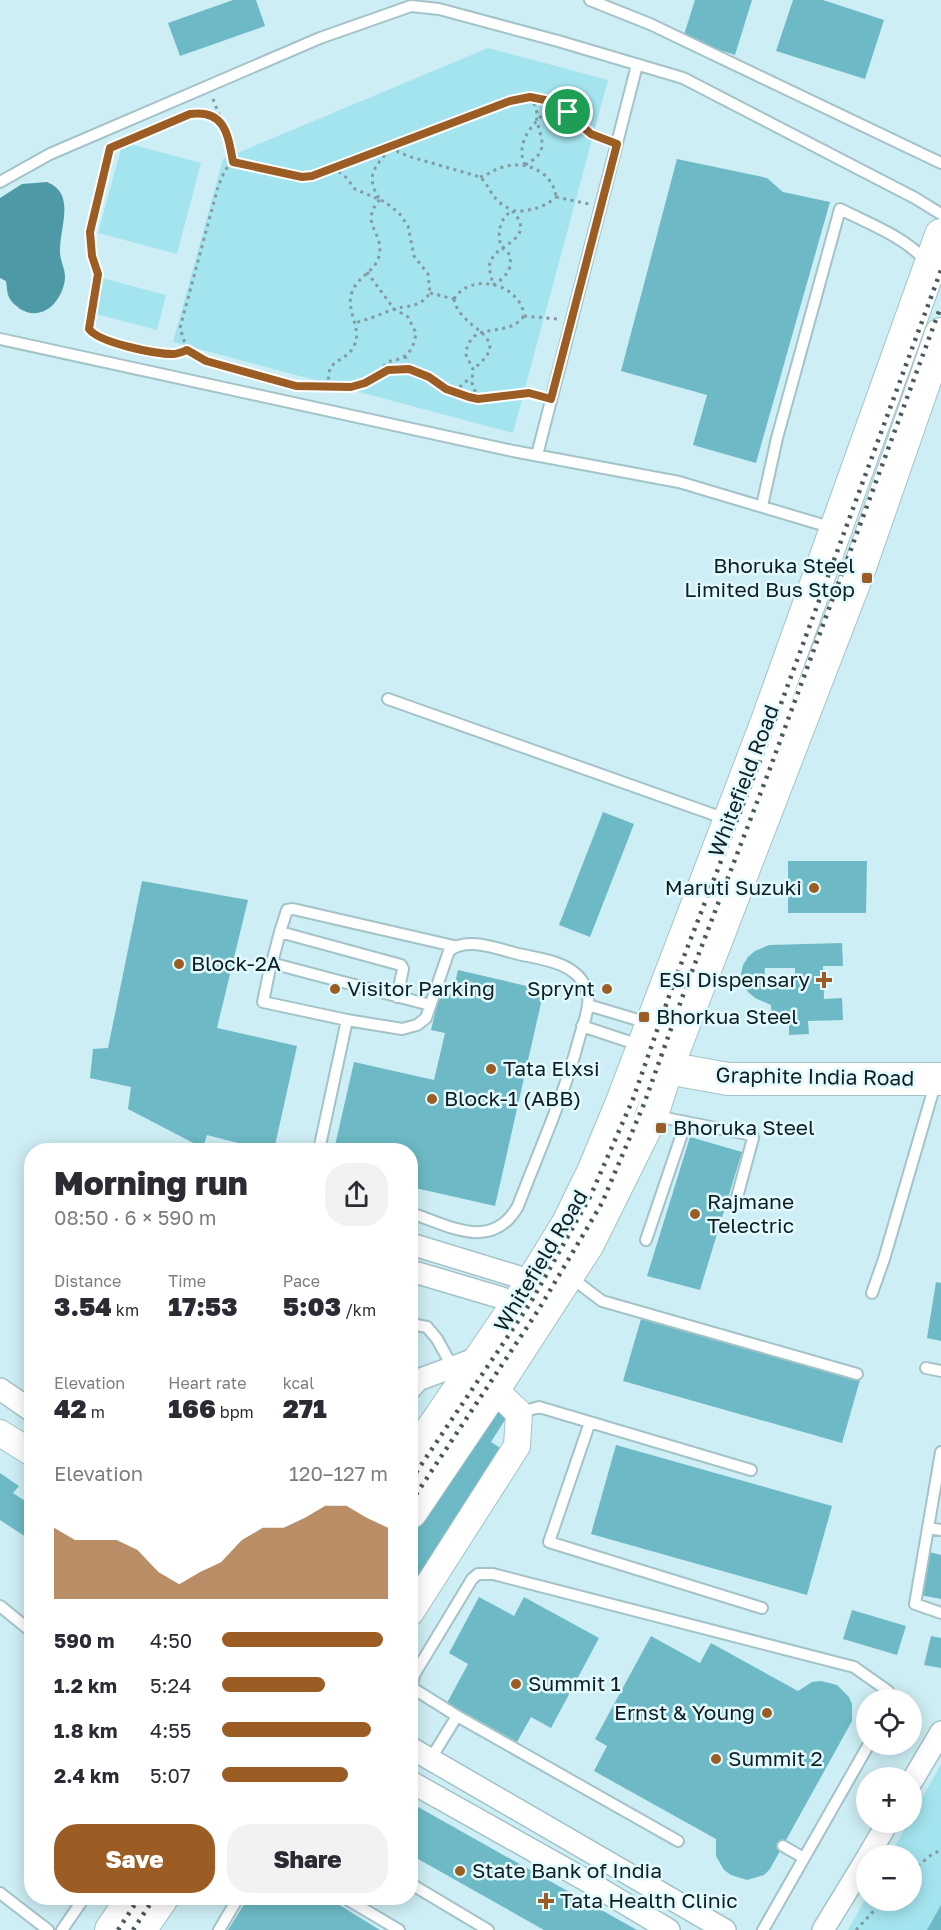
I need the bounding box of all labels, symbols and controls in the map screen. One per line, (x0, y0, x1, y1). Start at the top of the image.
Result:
pin (542, 86, 593, 137)
icon: arrive (551, 95, 584, 128)
place label: Bhoruka Steel Limited Bus Stop (684, 552, 855, 602)
marker: Bhoruka Steel Limited Bus Stop (860, 571, 874, 585)
street label: Whitefield Road (702, 701, 784, 860)
place label: Maruti Suzuki (665, 874, 802, 900)
marker: Maruti Suzuki (807, 881, 821, 895)
place label: Block-2A (191, 950, 281, 976)
marker: Block-2A (172, 957, 186, 971)
place label: ESI Dispensary (659, 966, 810, 992)
marker: ESI Dispensary (815, 971, 833, 989)
place label: Visitor Parking (347, 975, 495, 1001)
place label: Sprynt (527, 975, 595, 1001)
marker: Visitor Parking (328, 982, 342, 996)
marker: Sprynt (600, 982, 614, 996)
place label: Bhorkua Steel (656, 1003, 798, 1029)
marker: Bhorkua Steel (637, 1010, 651, 1024)
place label: Tata Elxsi (503, 1055, 600, 1081)
street label: Graphite India Road (716, 1061, 915, 1091)
marker: Tata Elxsi (484, 1062, 498, 1076)
place label: Block-1 (ABB) (444, 1085, 581, 1111)
marker: Block-1 (ABB) (425, 1092, 439, 1106)
place label: Bhoruka Steel (673, 1114, 815, 1140)
marker: Bhoruka Steel (654, 1121, 668, 1135)
text: Morning run (54, 1163, 248, 1202)
button: share (325, 1163, 388, 1226)
street label: Whitefield Road (488, 1185, 593, 1336)
place label: Rajmane Telectric (707, 1188, 794, 1238)
text: 08:50 · 6 × 590 m (54, 1205, 217, 1229)
marker: Rajmane Telectric (688, 1207, 702, 1221)
text: Distance (54, 1271, 121, 1291)
text: Time (168, 1271, 206, 1291)
text: Pace (283, 1271, 320, 1291)
text: 3.54 (54, 1291, 112, 1322)
text: 17:53 (168, 1291, 238, 1322)
text: 5:03 (283, 1291, 341, 1322)
text: km (112, 1300, 139, 1320)
text: /km (341, 1300, 376, 1320)
text: Elevation (54, 1373, 125, 1393)
text: Heart rate (168, 1373, 246, 1393)
text: kcal (283, 1373, 314, 1393)
text: 42 (54, 1393, 87, 1424)
text: 166 (168, 1393, 216, 1424)
text: 271 (283, 1393, 327, 1424)
text: m (87, 1402, 105, 1422)
text: bpm (216, 1402, 254, 1422)
text: Elevation (54, 1461, 143, 1485)
text: 120–127 m (289, 1461, 388, 1485)
text: 590 m (54, 1628, 114, 1652)
text: 4:50 (150, 1628, 192, 1652)
place label: Summit 1 (528, 1670, 621, 1696)
text: 1.2 km (54, 1673, 117, 1697)
text: 5:24 (150, 1673, 191, 1697)
marker: Summit 1 (509, 1677, 523, 1691)
map controls (856, 1689, 922, 1911)
button: locate (856, 1689, 922, 1755)
place label: Ernst & Young (614, 1699, 755, 1725)
marker: Ernst & Young (760, 1706, 774, 1720)
text: 1.8 km (54, 1718, 118, 1742)
text: 4:55 (150, 1718, 191, 1742)
place label: Summit 2 (728, 1745, 823, 1771)
marker: Summit 2 (709, 1752, 723, 1766)
text: 2.4 km (54, 1763, 119, 1787)
text: 5:07 (150, 1763, 191, 1787)
button: + (856, 1767, 922, 1833)
button: Save (54, 1824, 215, 1893)
button: Share (227, 1824, 388, 1893)
button: − (856, 1845, 922, 1911)
place label: State Bank of India (472, 1857, 662, 1883)
marker: State Bank of India (453, 1864, 467, 1878)
place label: Tata Health Clinic (560, 1887, 738, 1913)
marker: Tata Health Clinic (537, 1892, 555, 1910)

